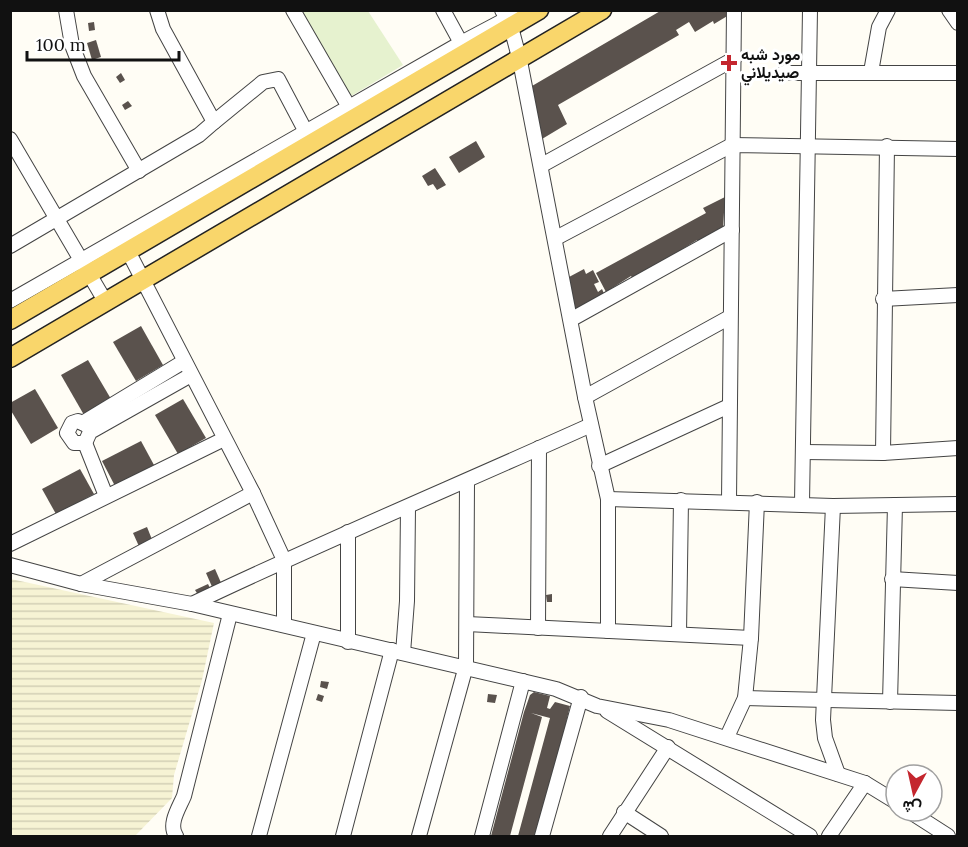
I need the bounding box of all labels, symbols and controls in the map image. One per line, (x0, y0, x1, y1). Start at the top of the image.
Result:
scale bar (27, 24, 178, 62)
text: 100 m (36, 33, 86, 56)
place label: مورد شبه صيديلاني (741, 44, 801, 86)
marker: مورد شبه صيديلاني (722, 56, 736, 70)
north arrow (884, 763, 944, 823)
text: ش (901, 797, 923, 819)

